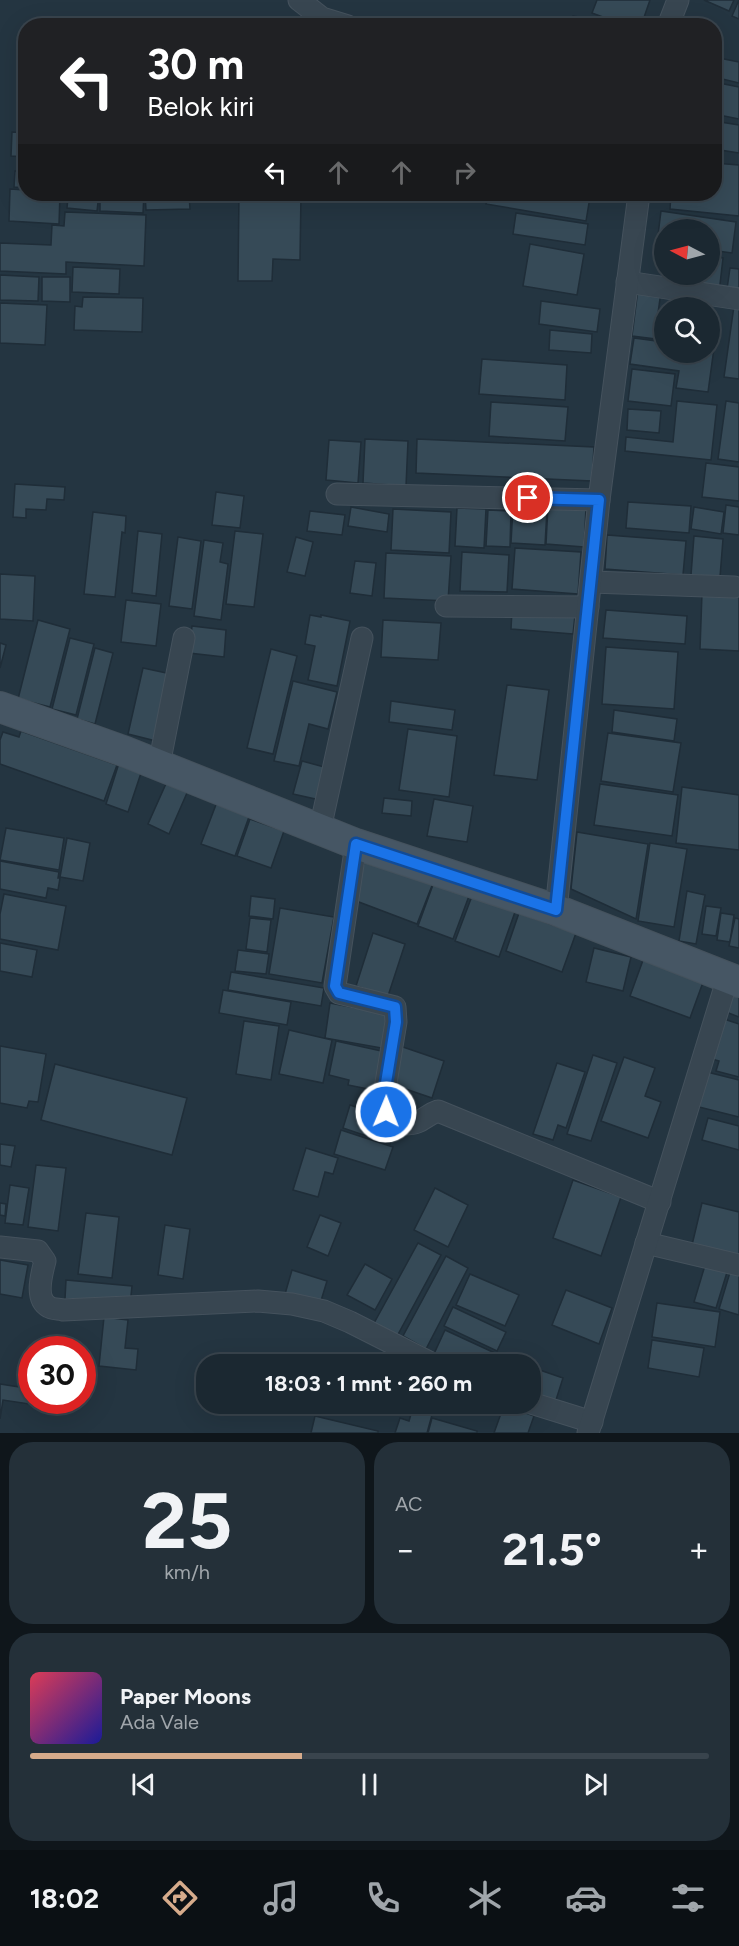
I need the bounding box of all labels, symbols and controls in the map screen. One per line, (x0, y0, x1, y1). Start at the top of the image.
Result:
text: 30 m (147, 39, 244, 90)
icon: left (48, 42, 126, 120)
text: Belok kiri (147, 90, 254, 123)
icon: left (259, 156, 292, 189)
icon: ahead (322, 156, 355, 189)
icon: ahead (385, 156, 418, 189)
icon: right (448, 156, 481, 189)
north arrow (654, 219, 720, 285)
map controls (654, 219, 720, 363)
button: search (654, 297, 720, 363)
pin (502, 472, 553, 523)
icon: arrive (511, 481, 544, 514)
position arrow (354, 1080, 418, 1144)
speed limit sign: 30 (18, 1336, 96, 1414)
text: 18:03 · 1 mnt · 260 m (265, 1370, 472, 1397)
text: 25 (142, 1474, 232, 1568)
text: AC (395, 1492, 423, 1516)
text: 21.5° (502, 1522, 602, 1576)
text: − (395, 1530, 416, 1569)
text: + (688, 1530, 709, 1569)
text: km/h (164, 1560, 210, 1584)
text: Paper Moons (120, 1683, 251, 1710)
text: Ada Vale (120, 1710, 199, 1734)
icon: previous (127, 1768, 160, 1801)
icon: pause (353, 1768, 386, 1801)
icon: next (579, 1768, 612, 1801)
icon: directions (159, 1877, 201, 1919)
icon: music (260, 1877, 302, 1919)
icon: phone (362, 1877, 404, 1919)
icon: climate (464, 1877, 506, 1919)
icon: car (565, 1877, 607, 1919)
icon: filters (667, 1877, 709, 1919)
text: 18:02 (30, 1882, 99, 1915)

